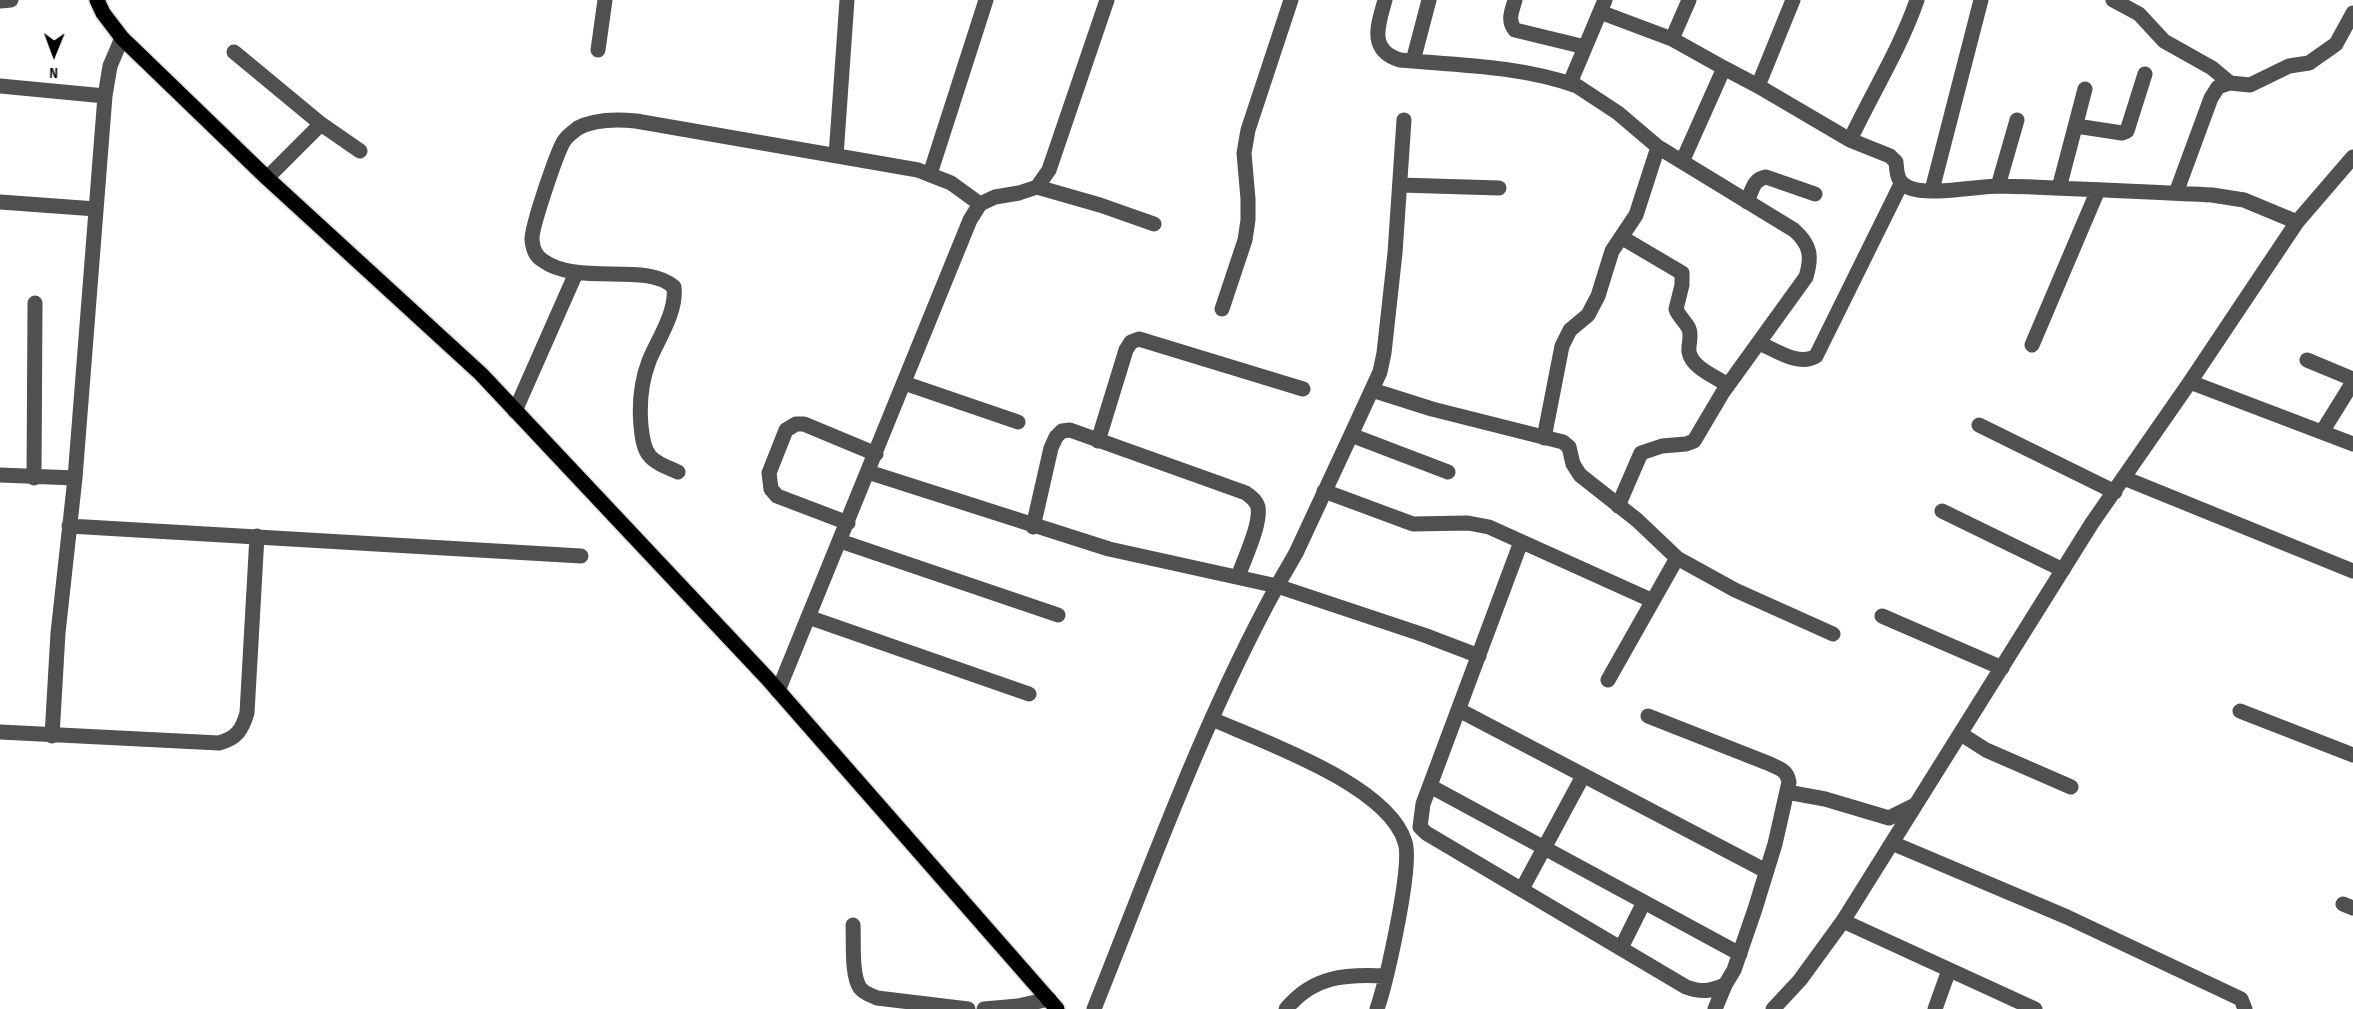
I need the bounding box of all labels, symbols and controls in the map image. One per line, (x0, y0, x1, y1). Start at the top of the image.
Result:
north arrow (24, 24, 84, 84)
text: N (49, 63, 58, 82)

